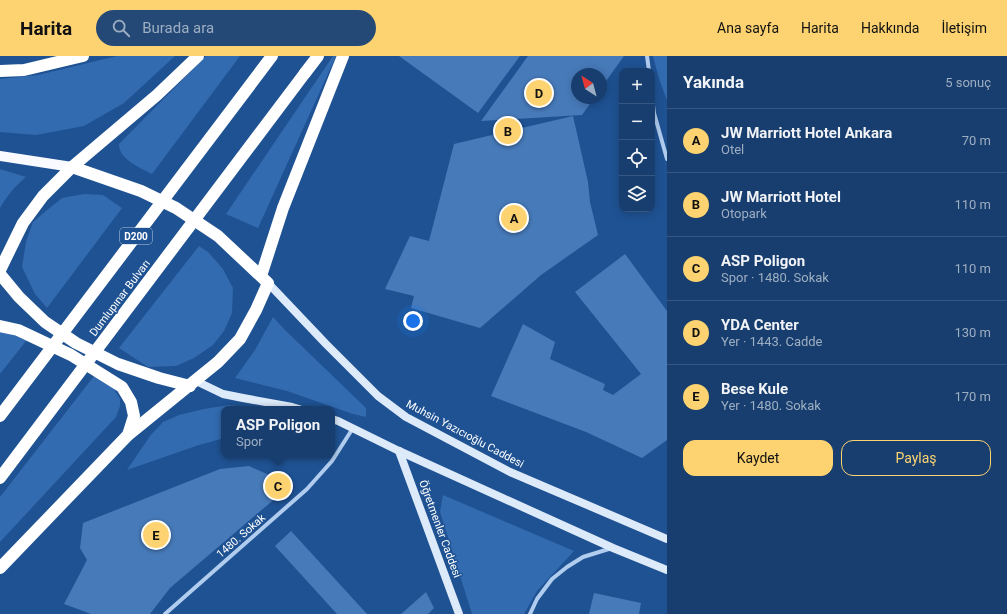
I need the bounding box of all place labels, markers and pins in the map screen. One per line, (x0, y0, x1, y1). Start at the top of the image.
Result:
pin: D (526, 78, 552, 108)
pin: B (495, 116, 521, 146)
pin: A (501, 203, 527, 233)
pin: C (265, 471, 291, 501)
pin: E (143, 520, 169, 550)

